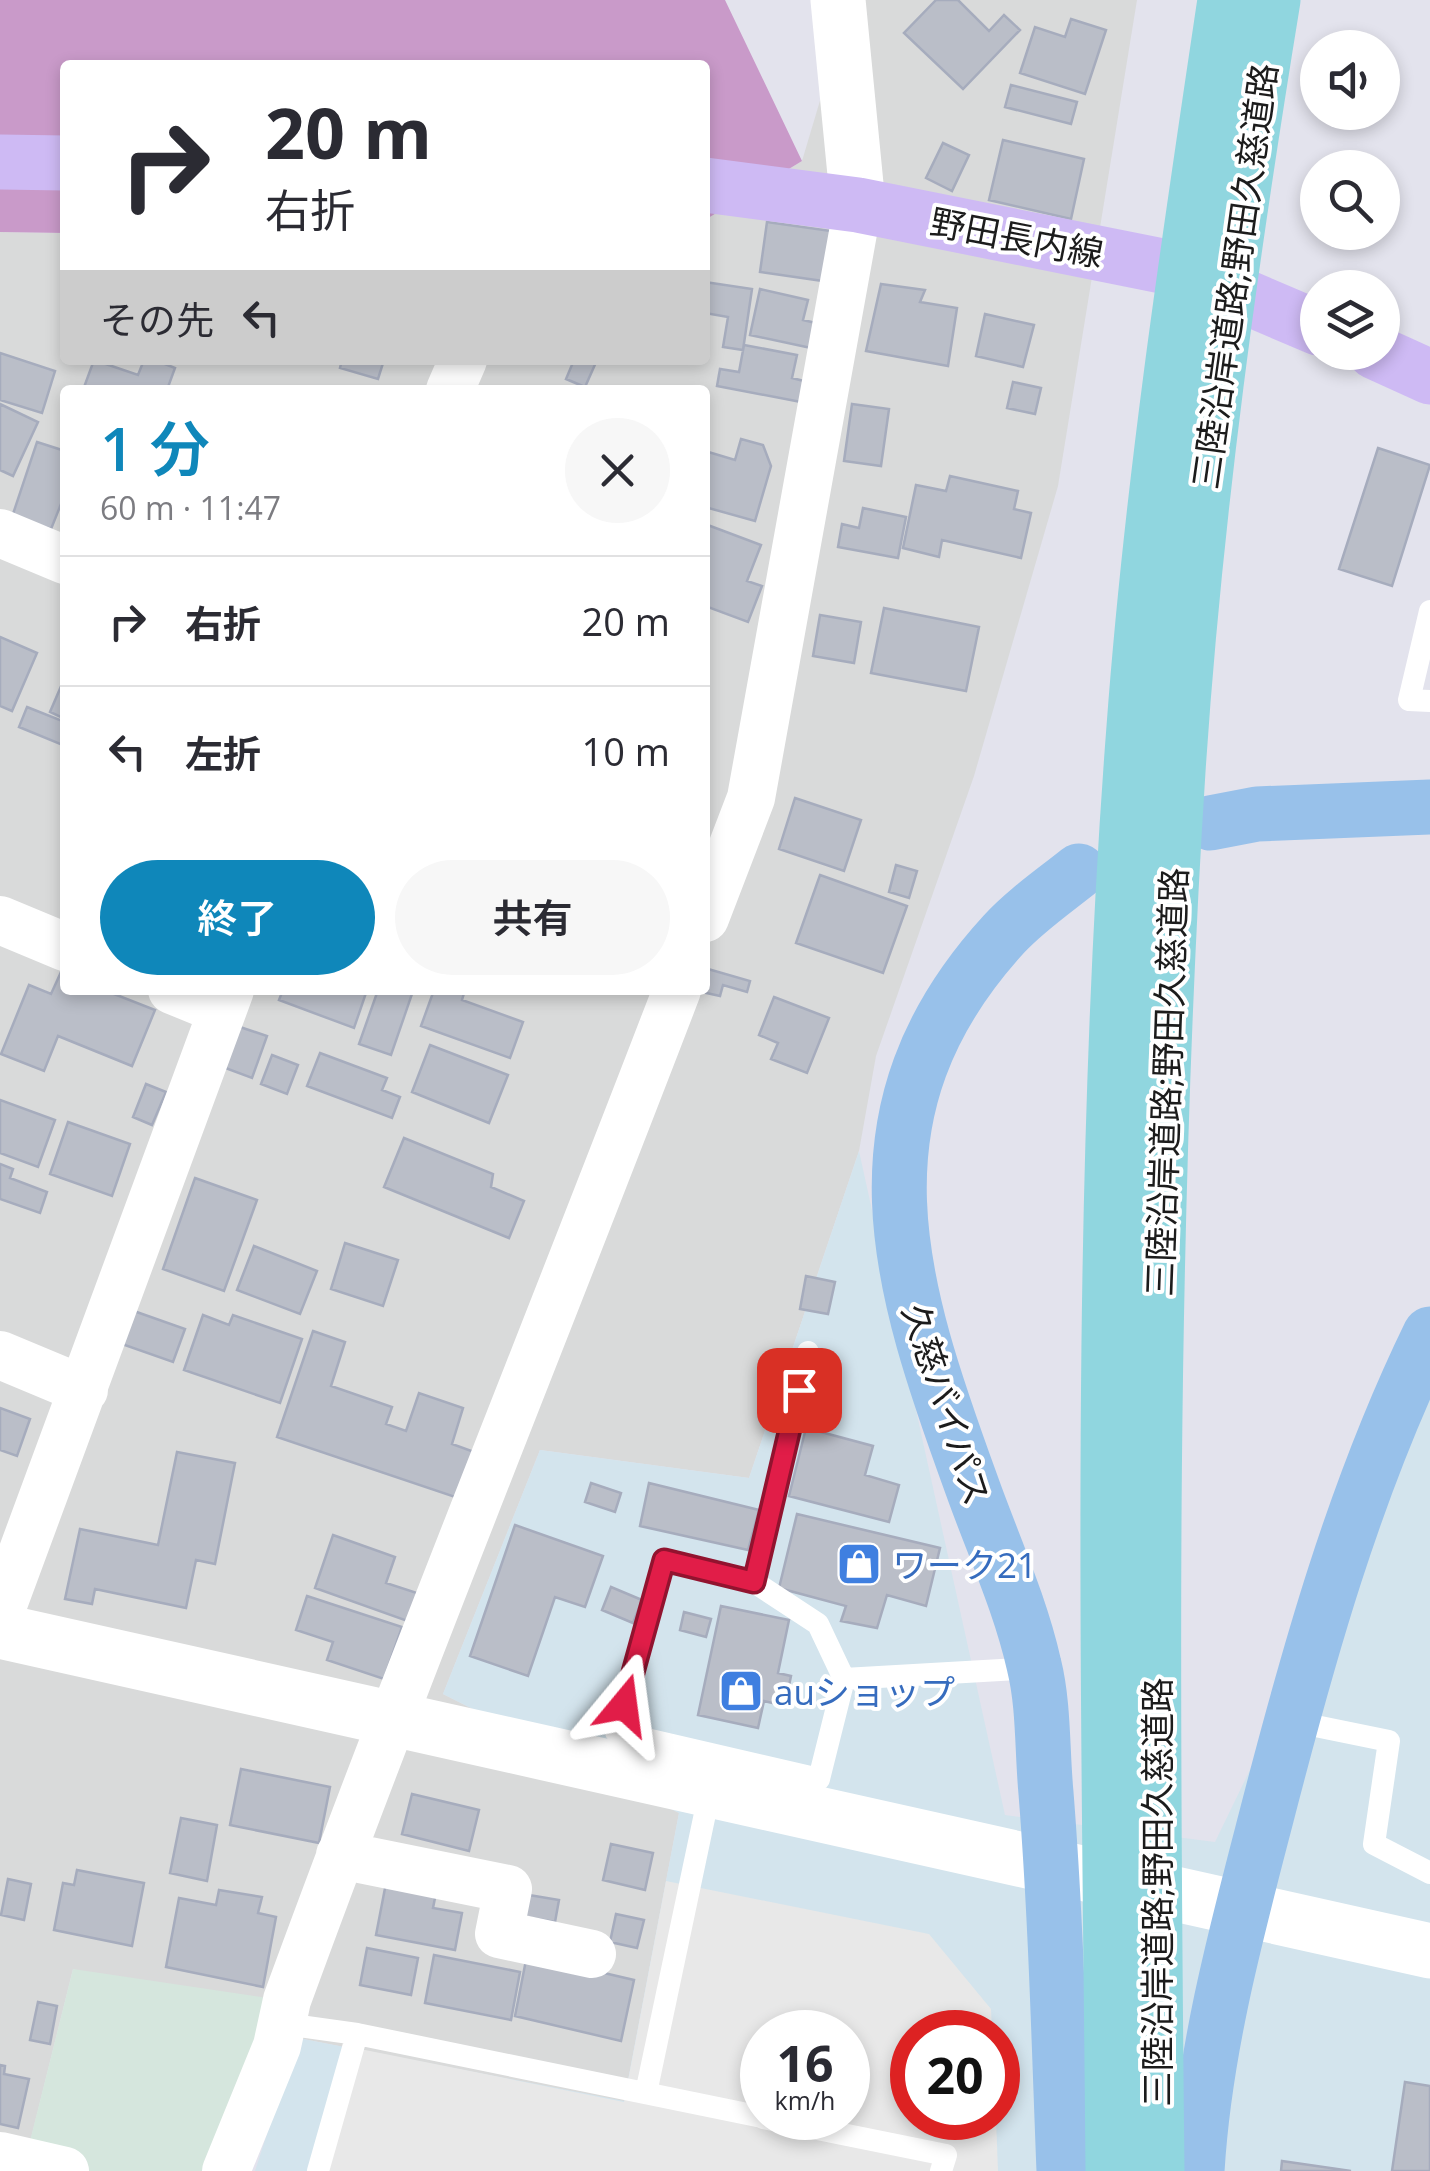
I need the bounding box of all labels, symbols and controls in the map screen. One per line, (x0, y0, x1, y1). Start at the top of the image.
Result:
map controls (1300, 30, 1400, 370)
button: sound (1300, 30, 1400, 130)
street label: 三陸沿岸道路;野田久慈道路 (1181, 60, 1287, 492)
text: 20 m (265, 84, 432, 180)
icon: right (100, 100, 230, 230)
button: search (1300, 150, 1400, 250)
text: 右折 (265, 179, 355, 240)
street label: 野田長内線 (927, 197, 1107, 277)
button: layers (1300, 270, 1400, 370)
icon: left (234, 290, 289, 345)
text: その先 (100, 293, 214, 345)
text: 1 分 (100, 407, 210, 489)
button: close (565, 418, 670, 523)
text: 60 m · 11:47 (100, 486, 281, 529)
icon: right (100, 594, 155, 649)
text: 20 m (581, 595, 670, 647)
text: 右折 (185, 597, 261, 649)
icon: left (100, 724, 155, 779)
text: 10 m (581, 725, 670, 777)
text: 左折 (185, 727, 261, 779)
button: 終了 (100, 860, 375, 975)
button: 共有 (395, 860, 670, 975)
street label: 三陸沿岸道路;野田久慈道路 (1135, 867, 1197, 1297)
street label: 久慈バイパス (892, 1297, 1002, 1511)
pin (757, 1348, 842, 1433)
icon: arrive (772, 1363, 827, 1418)
shop icon: ワーク21 (836, 1541, 882, 1587)
place label: ワーク21 (892, 1541, 1037, 1588)
position arrow (572, 1653, 676, 1757)
shop icon: auショップ (718, 1668, 764, 1714)
place label: auショップ (774, 1668, 955, 1715)
street label: 三陸沿岸道路;野田久慈道路 (1133, 1677, 1180, 2107)
speed limit sign: 20 (890, 2010, 1020, 2140)
text: 16 (776, 2029, 834, 2097)
text: km/h (775, 2083, 835, 2117)

